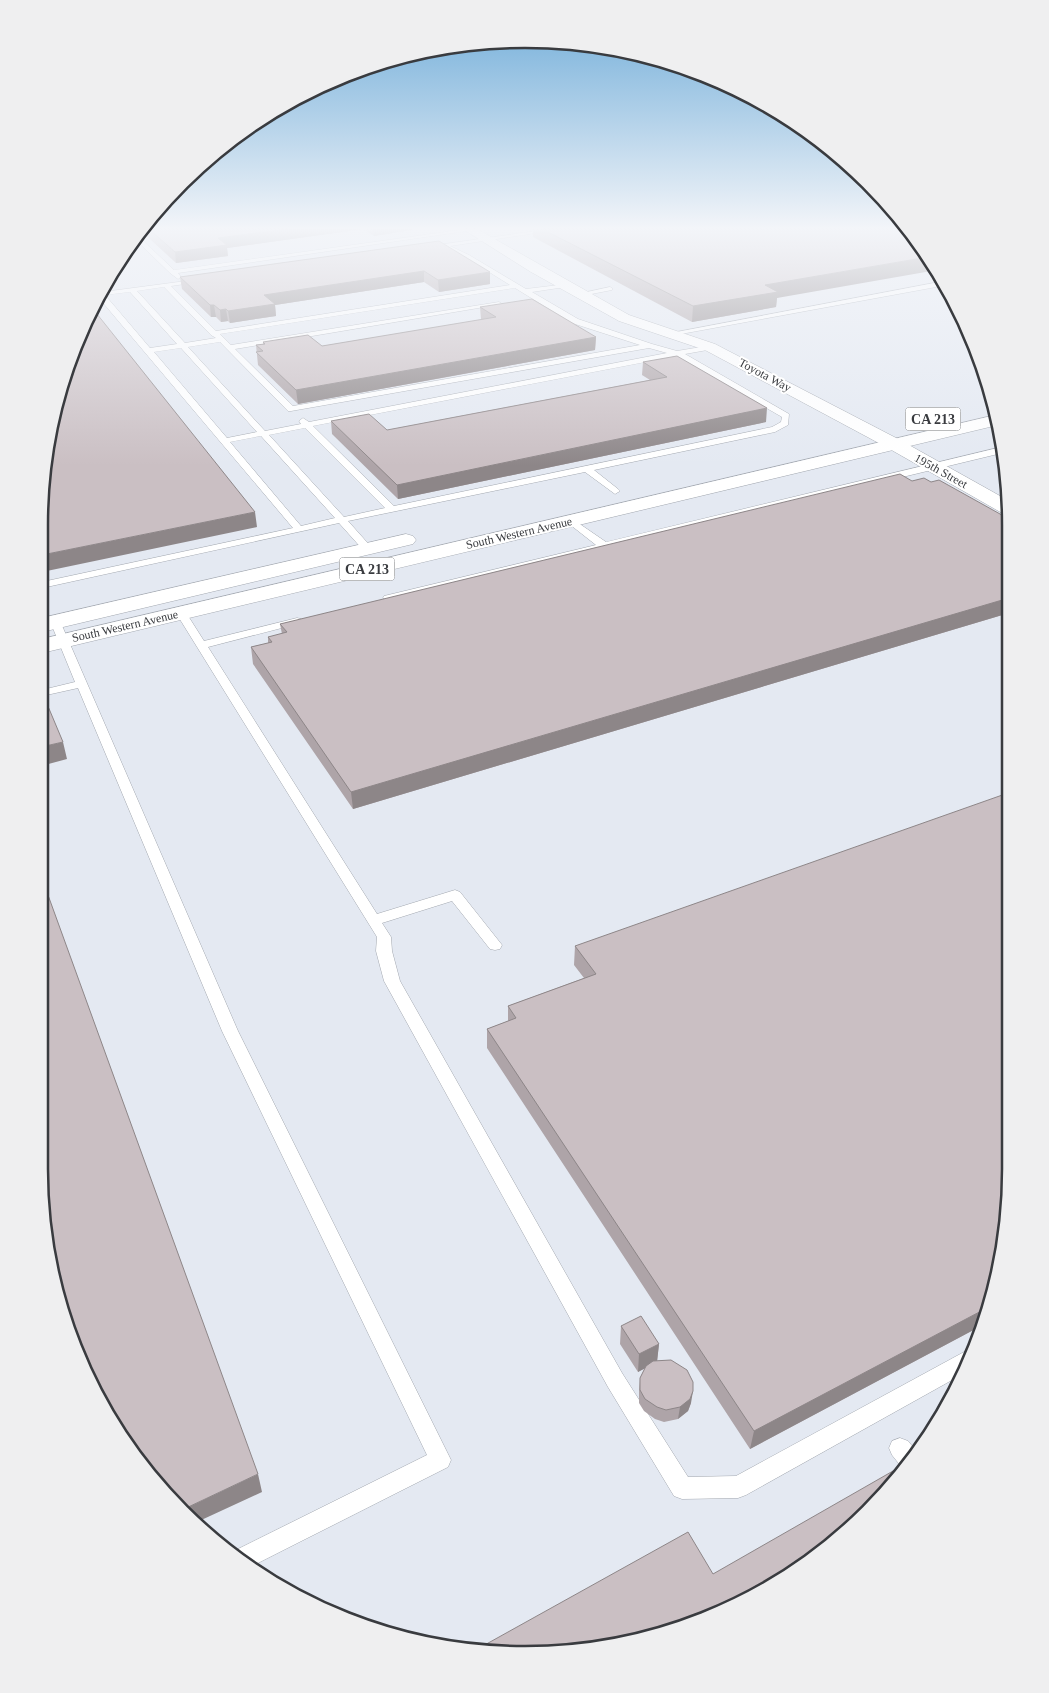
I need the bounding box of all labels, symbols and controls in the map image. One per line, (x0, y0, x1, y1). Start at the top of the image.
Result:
street label: Toyota Way (736, 355, 794, 395)
road number: CA 213 (906, 408, 960, 430)
street label: 195th Street (912, 451, 970, 492)
street label: South Western Avenue (465, 514, 573, 552)
road number: CA 213 (340, 558, 394, 580)
street label: South Western Avenue (71, 607, 179, 645)

